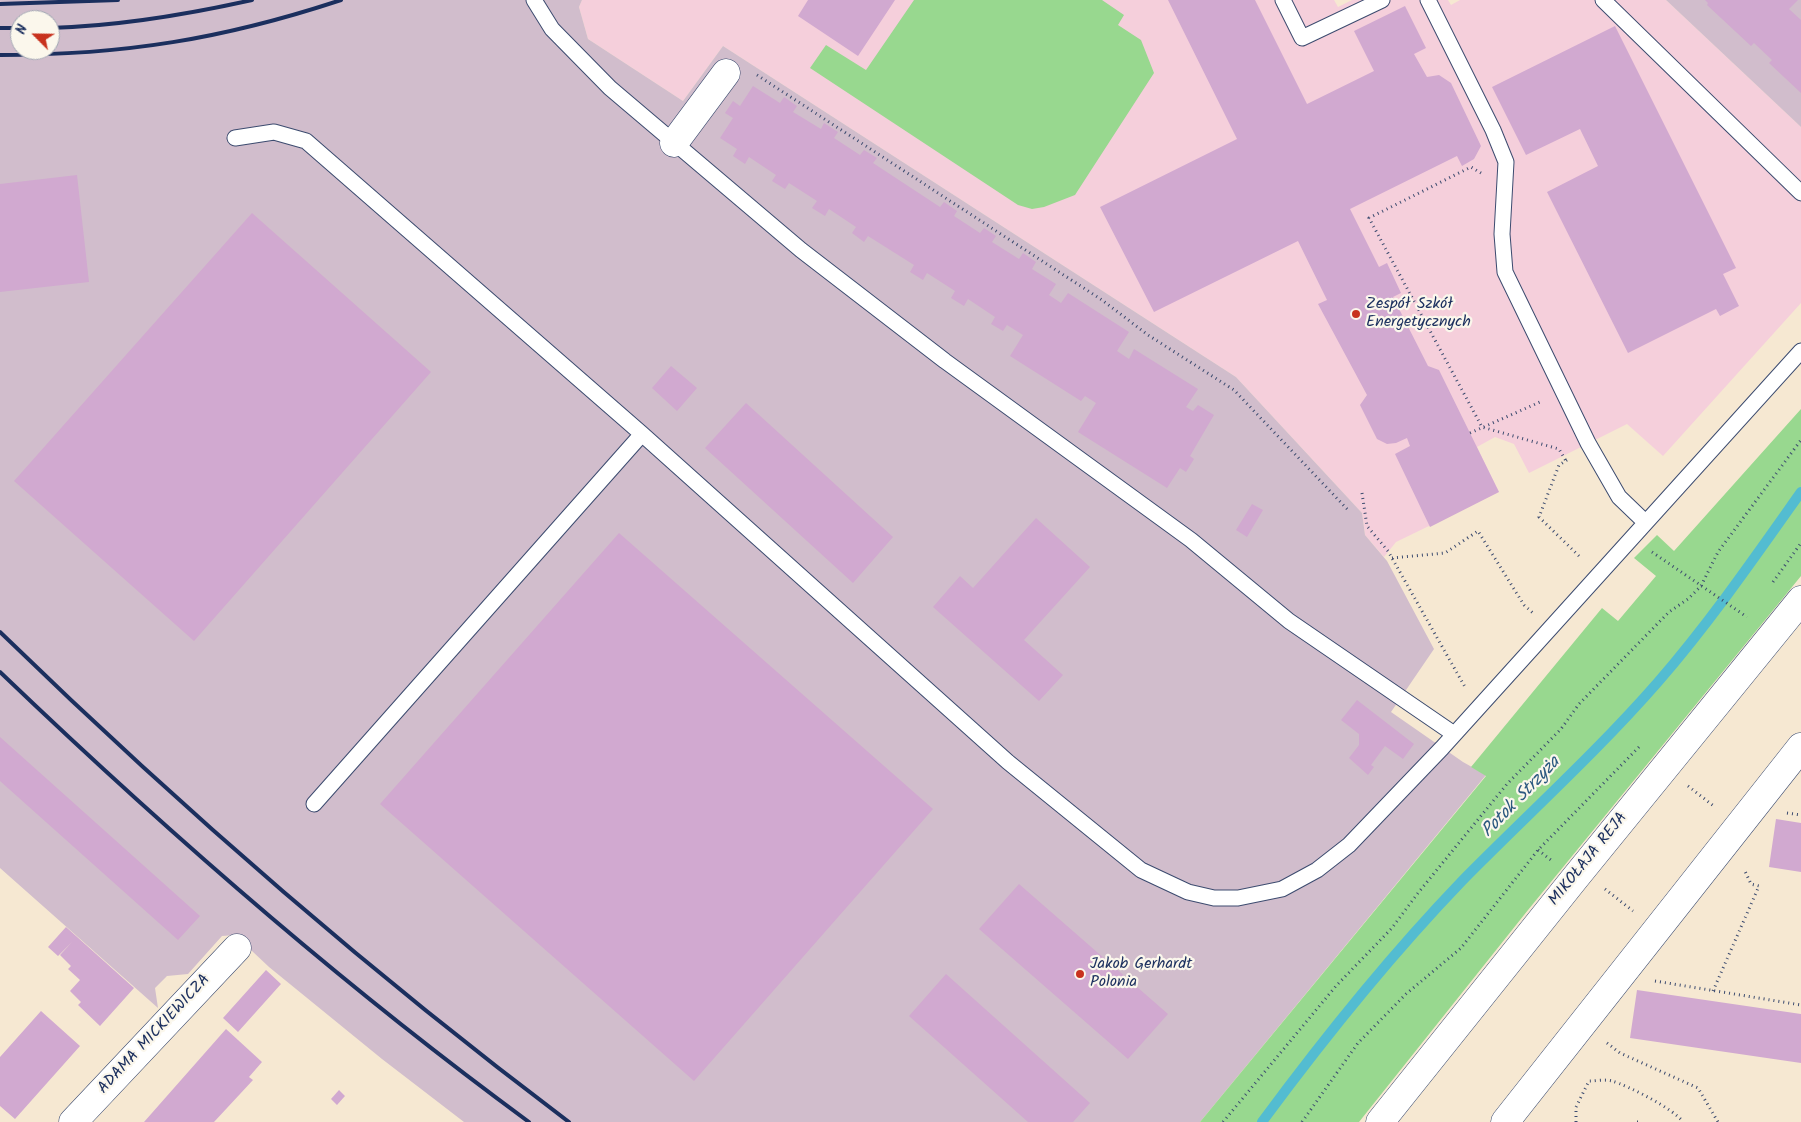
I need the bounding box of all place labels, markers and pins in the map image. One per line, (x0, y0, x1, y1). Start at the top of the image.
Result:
place label: Zespół Szkół Energetycznych (1366, 295, 1471, 333)
marker: Zespół Szkół Energetycznych (1350, 308, 1362, 320)
place label: Jakob Gerhardt Polonia (1090, 955, 1192, 993)
marker: Jakob Gerhardt Polonia (1074, 968, 1086, 980)

